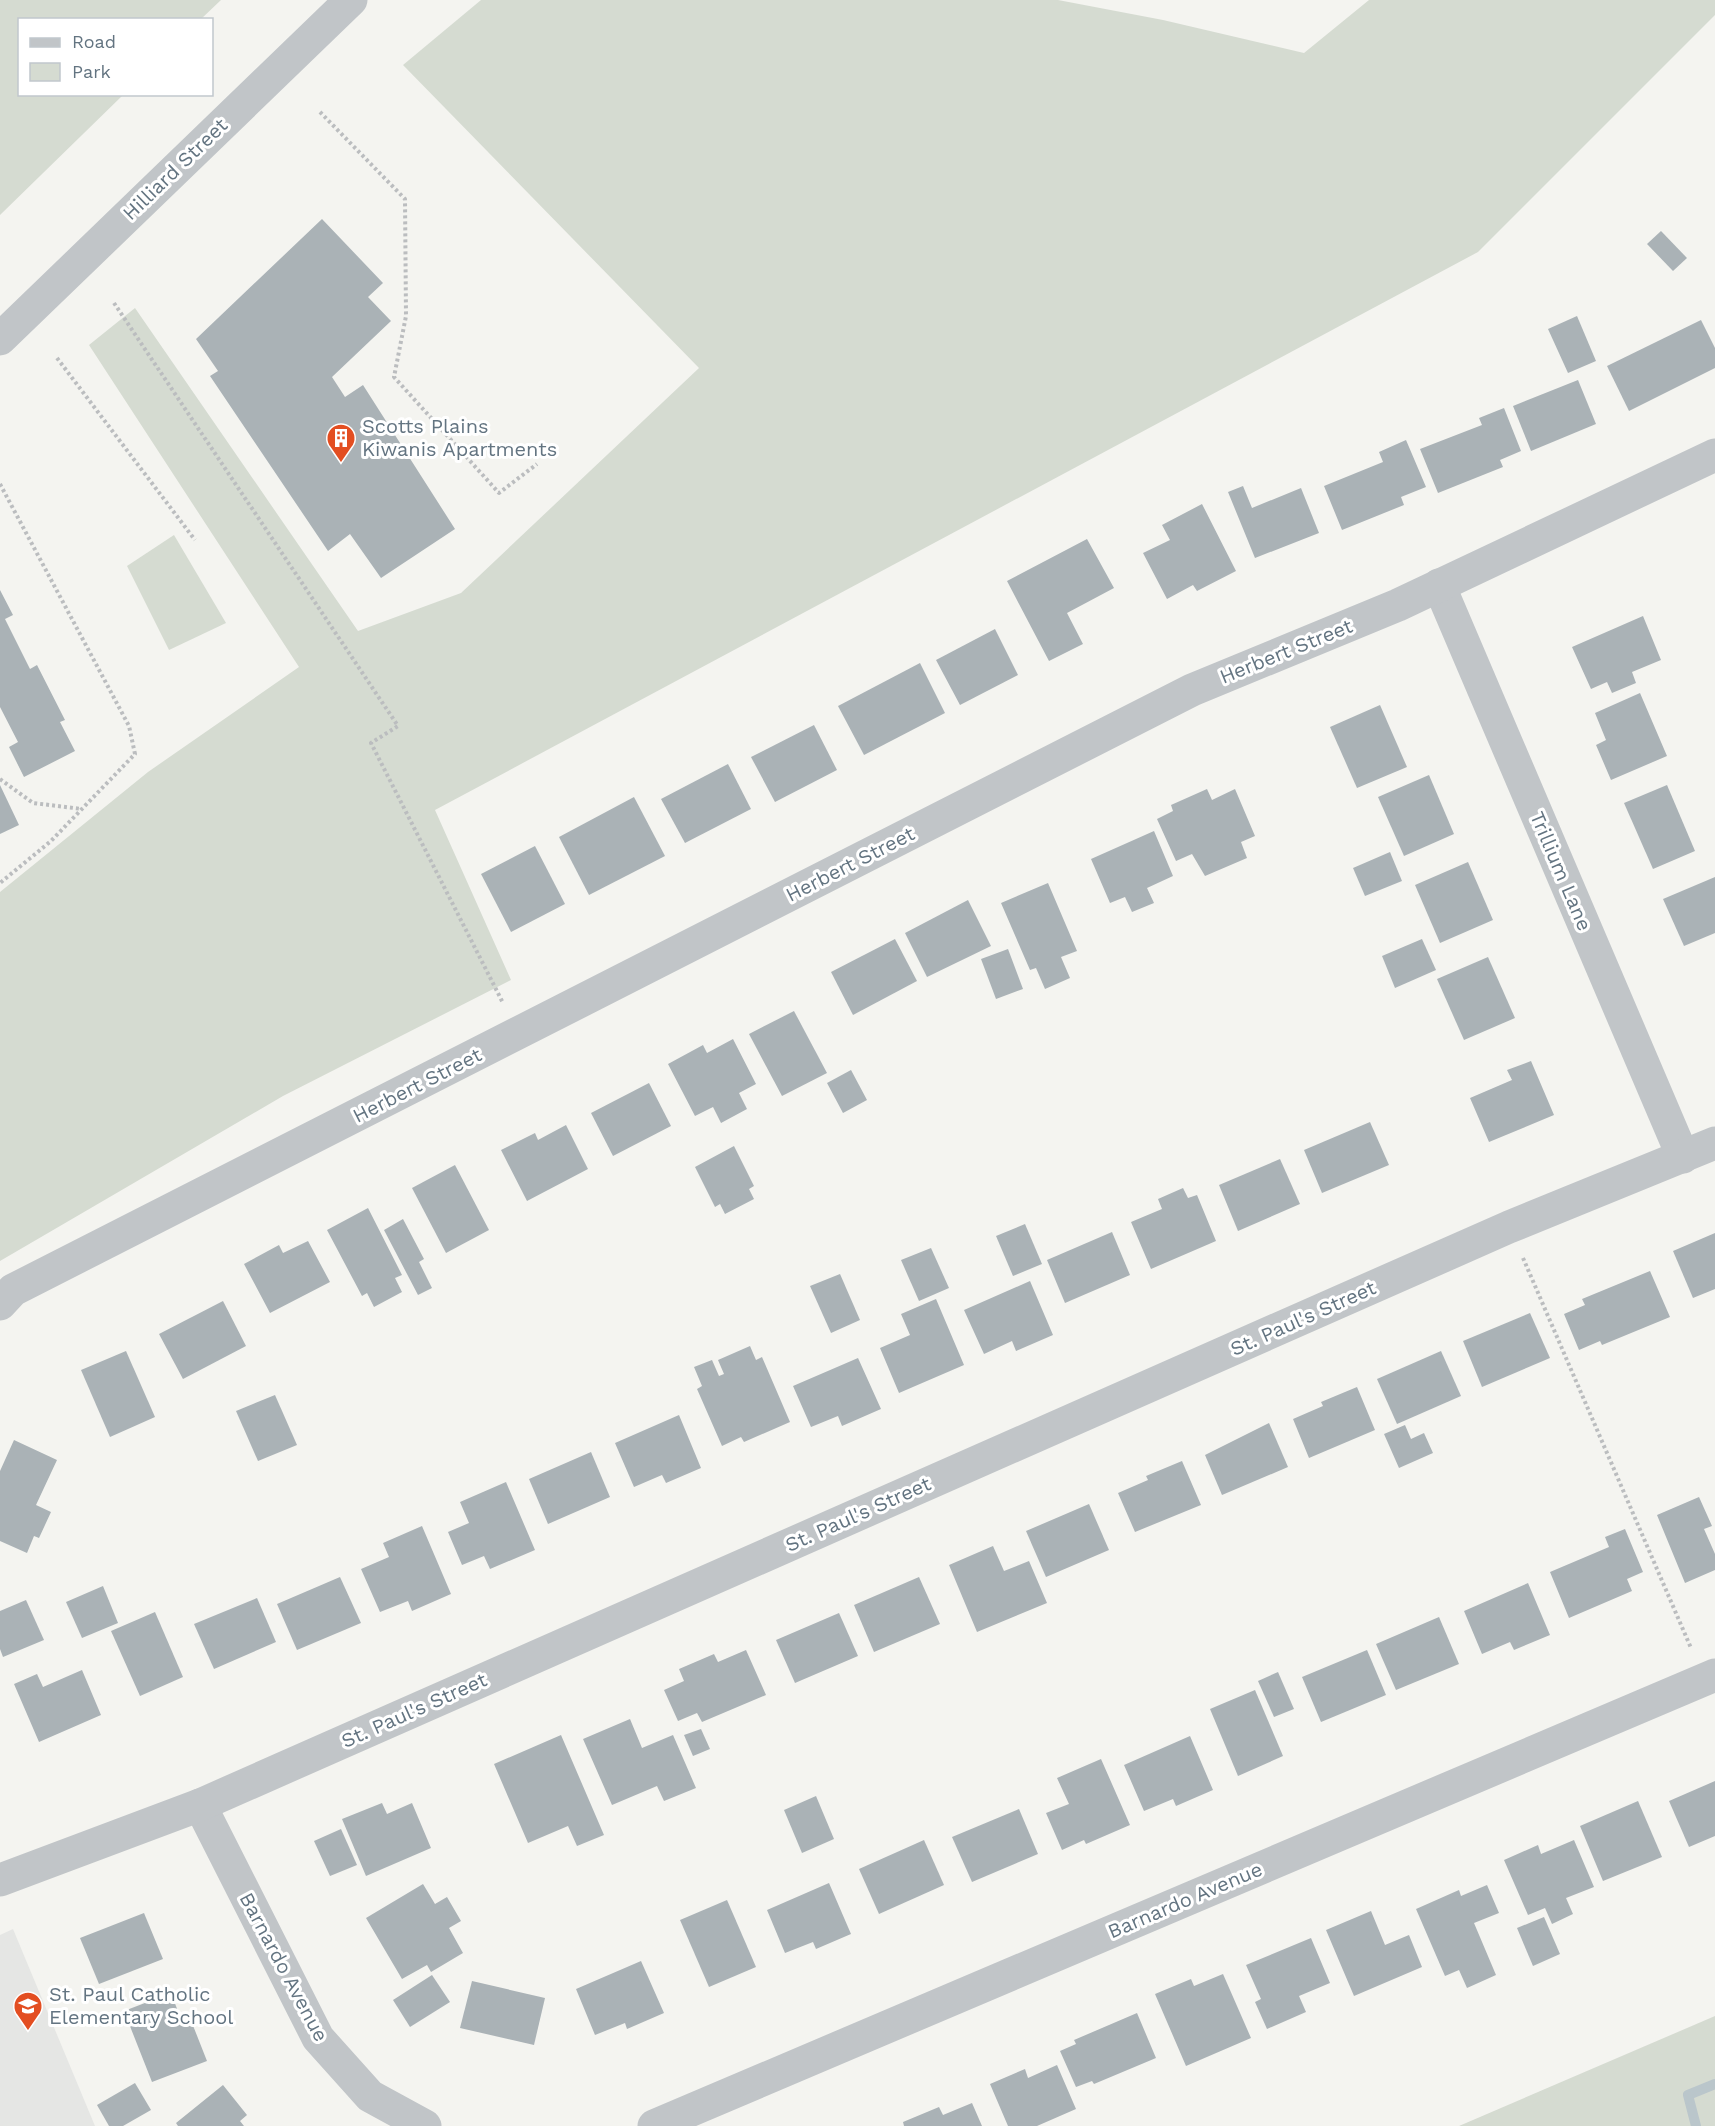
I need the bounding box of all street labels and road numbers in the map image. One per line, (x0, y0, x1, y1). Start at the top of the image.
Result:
street label: Hilliard Street (118, 113, 233, 225)
street label: Herbert Street (1216, 613, 1357, 689)
street label: Trillium Lane (1525, 808, 1597, 934)
street label: Herbert Street (782, 821, 919, 907)
street label: Herbert Street (349, 1042, 486, 1128)
street label: St. Paul's Street (1226, 1275, 1380, 1361)
street label: St. Paul's Street (781, 1471, 935, 1557)
street label: St. Paul's Street (337, 1667, 491, 1753)
street label: Barnardo Avenue (1104, 1857, 1266, 1943)
street label: Barnardo Avenue (235, 1888, 333, 2046)

